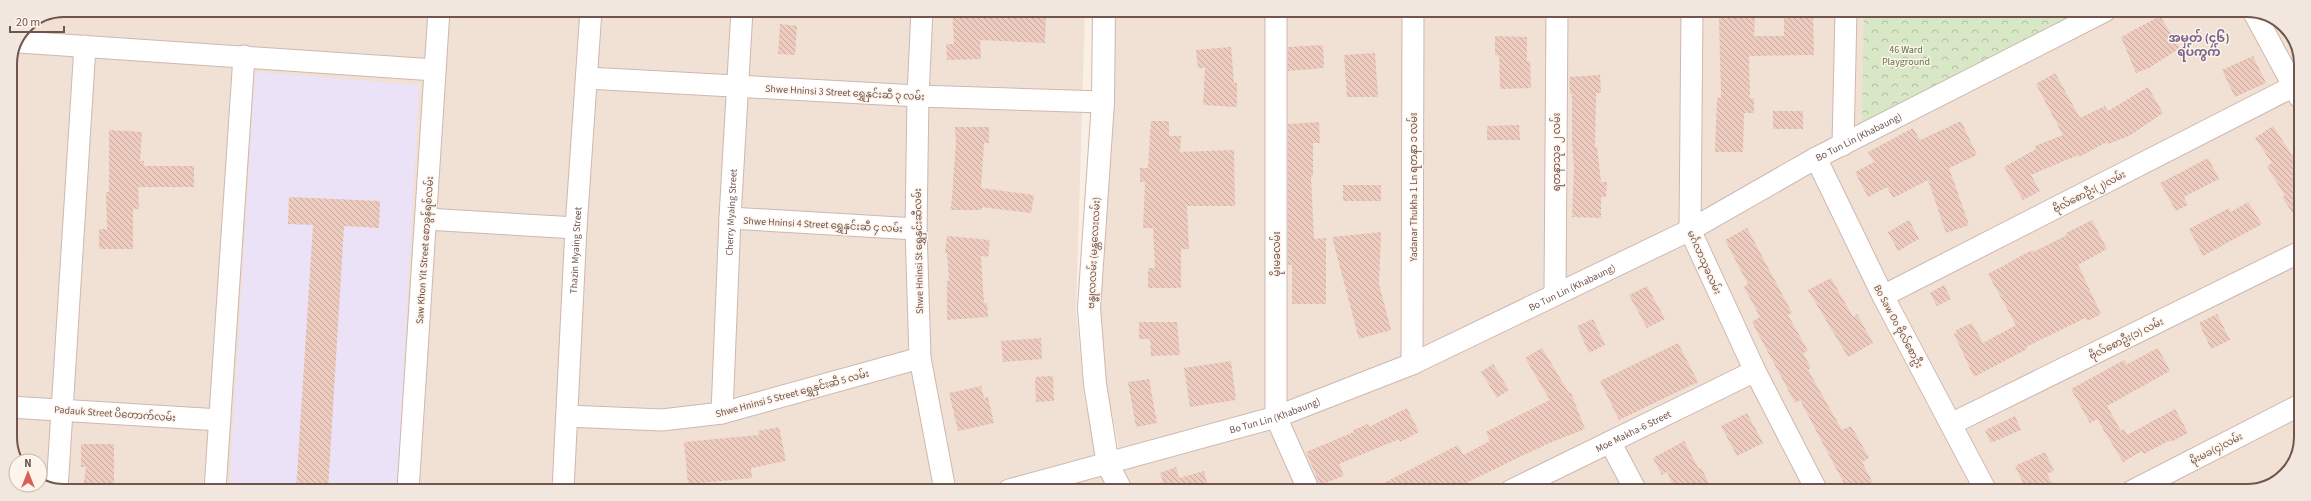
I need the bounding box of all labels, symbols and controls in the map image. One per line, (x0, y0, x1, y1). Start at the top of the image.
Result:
scale bar (10, 8, 64, 34)
text: 20 m (16, 14, 40, 31)
district label: အမှတ် (၄၆) ရပ်ကွက် (2168, 28, 2230, 62)
park label: 46 Ward Playground (1882, 43, 1930, 69)
street label: Shwe Hninsi 3 Street ရွှေနှင်းဆီ ၃ လမ်း (765, 81, 925, 105)
street label: Bo Tun Lin (Khabaung) (1813, 110, 1904, 165)
street label: Yadanar Thukha 1 Ln ရတနာ ၁ လမ်း (1406, 113, 1422, 262)
street label: ရတနာသုခ ၂ လမ်း (1549, 113, 1565, 191)
street label: ဗိုလ်စောဦး(၂)လမ်း (2050, 167, 2129, 217)
street label: Cherry Myaing Street (722, 168, 741, 256)
street label: Saw Khon Yit Street စောခွန်ရစ်လမ်း (412, 175, 438, 325)
street label: Shwe Hninsi St ရွှေနှင်းဆီလမ်း (910, 188, 928, 314)
street label: ဗန္ဓုလလမ်း (မန္တလေးလမ်း) (1083, 197, 1105, 309)
street label: Thazin Myaing Street (567, 206, 585, 294)
street label: Shwe Hninsi 4 Street ရွှေနှင်းဆီ ၄ လမ်း (743, 213, 903, 237)
street label: မင်္ဂလာသုခလမ်း (1683, 228, 1725, 297)
street label: မိုးမခလမ်း (1269, 231, 1285, 277)
street label: Bo Tun Lin (Khabaung) (1526, 261, 1618, 315)
street label: Bo Saw Oo ဗိုလ်စောဦး (1869, 282, 1927, 371)
street label: ဗိုလ်စောဦး(၁) လမ်း (2086, 314, 2167, 364)
street label: Shwe Hninsi 5 Street ရွှေနှင်းဆီ 5 လမ်း (714, 366, 871, 422)
street label: Bo Tun Lin (Khabaung) (1228, 394, 1322, 437)
street label: Padauk Street ပိတောက်လမ်း (54, 402, 176, 425)
street label: Moe Makha-6 Street (1593, 407, 1674, 456)
street label: မိုးမခ(၄)လမ်း (2187, 429, 2246, 469)
north arrow (8, 453, 48, 493)
text: N (24, 456, 32, 471)

